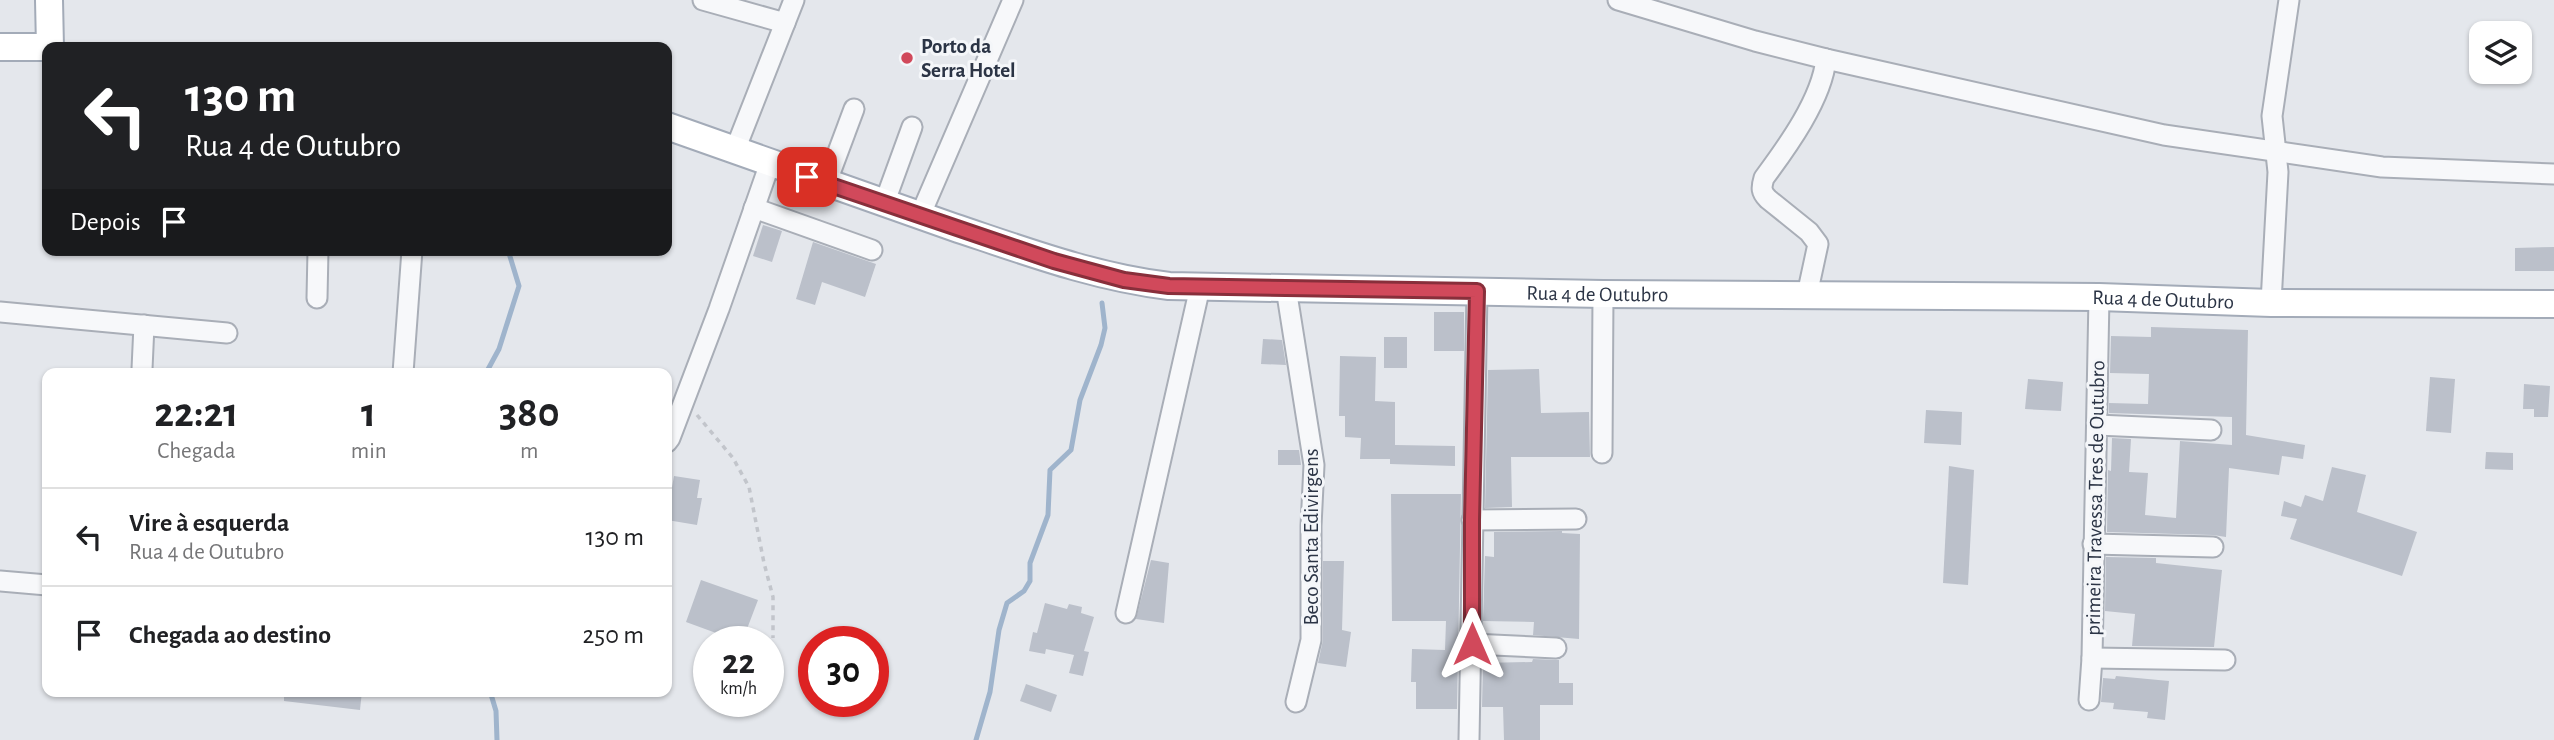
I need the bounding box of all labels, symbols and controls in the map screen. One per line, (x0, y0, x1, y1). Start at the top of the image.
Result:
map controls (2469, 21, 2532, 84)
button: layers (2469, 21, 2532, 84)
place label: Porto da Serra Hotel (921, 36, 1016, 81)
marker: Porto da Serra Hotel (899, 50, 915, 66)
icon: left (70, 70, 161, 161)
text: 130 m (185, 72, 296, 121)
text: Rua 4 de Outubro (185, 130, 401, 162)
pin (777, 147, 837, 207)
icon: arrive (788, 158, 826, 196)
icon: arrive (155, 203, 193, 241)
text: Depois (70, 209, 141, 235)
street label: Rua 4 de Outubro (1526, 283, 1668, 305)
street label: Rua 4 de Outubro (2092, 287, 2234, 313)
street label: primeira Travessa Tres de Outubro (2083, 360, 2108, 636)
text: 22:21 (154, 392, 238, 434)
text: 1 (361, 392, 376, 434)
text: 380 (499, 392, 560, 434)
text: Chegada (157, 440, 236, 463)
text: min (351, 440, 387, 463)
text: m (520, 440, 538, 463)
street label: Beco Santa Edivirgens (1301, 448, 1322, 626)
text: Vire à esquerda (129, 510, 290, 536)
icon: left (70, 518, 108, 556)
text: 130 m (586, 524, 644, 550)
text: Rua 4 de Outubro (129, 541, 284, 564)
position arrow (1435, 607, 1509, 681)
icon: arrive (70, 616, 108, 654)
text: Chegada ao destino (129, 622, 331, 648)
text: 250 m (582, 622, 644, 648)
speed limit sign: 30 (798, 626, 889, 717)
text: 22 (722, 645, 755, 680)
text: km/h (720, 680, 757, 698)

